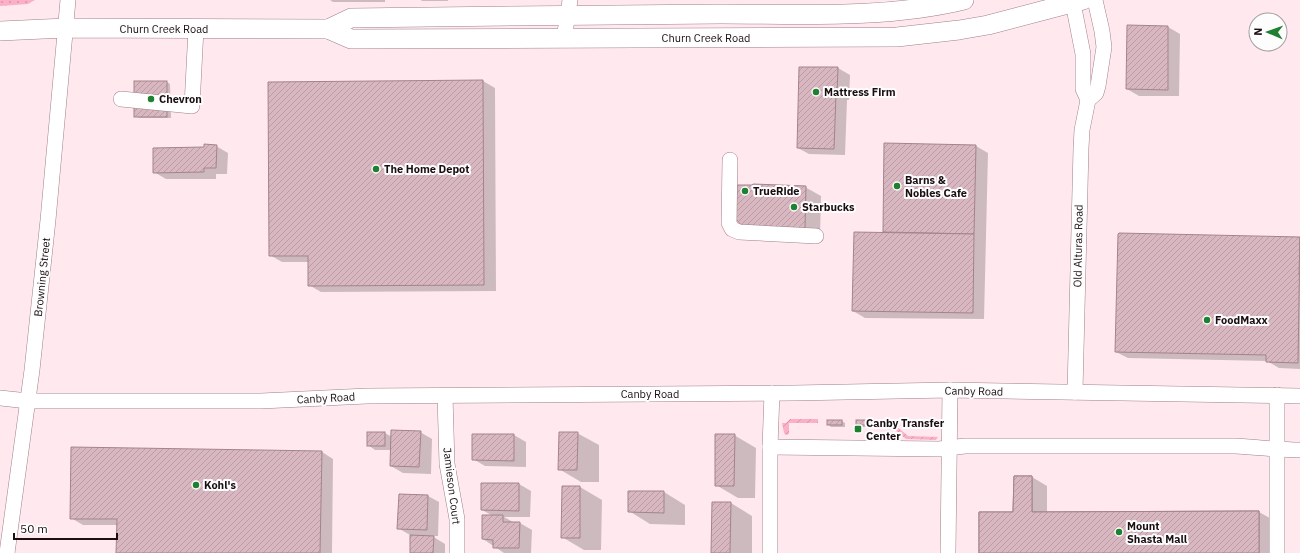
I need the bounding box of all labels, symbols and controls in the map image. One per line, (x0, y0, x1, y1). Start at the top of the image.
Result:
north arrow (1248, 12, 1288, 52)
street label: Churn Creek Road (120, 22, 208, 36)
text: N (1251, 27, 1265, 36)
street label: Churn Creek Road (662, 31, 750, 45)
place label: Mattress Firm (824, 85, 896, 99)
marker: Mattress Firm (811, 87, 821, 97)
place label: Chevron (159, 92, 202, 106)
marker: Chevron (146, 94, 156, 104)
place label: The Home Depot (384, 162, 469, 176)
marker: The Home Depot (371, 164, 381, 174)
place label: Barns & Nobles Cafe (905, 173, 967, 200)
marker: Barns & Nobles Cafe (892, 181, 902, 191)
place label: TrueRide (753, 184, 800, 198)
marker: TrueRide (740, 186, 750, 196)
place label: Starbucks (802, 200, 855, 214)
marker: Starbucks (789, 202, 799, 212)
street label: Old Alturas Road (1070, 204, 1086, 288)
street label: Browning Street (31, 237, 53, 317)
place label: FoodMaxx (1215, 313, 1268, 327)
marker: FoodMaxx (1202, 315, 1212, 325)
street label: Canby Road (945, 383, 1003, 399)
street label: Canby Road (621, 387, 679, 401)
street label: Canby Road (296, 389, 356, 407)
place label: Canby Transfer Center (866, 416, 945, 443)
marker: Canby Transfer Center (853, 424, 863, 434)
street label: Jamieson Court (440, 447, 464, 525)
place label: Kohl's (204, 478, 236, 492)
marker: Kohl's (191, 480, 201, 490)
scale bar (14, 515, 117, 541)
place label: Mount Shasta Mall (1127, 519, 1188, 546)
text: 50 m (20, 521, 48, 536)
marker: Mount Shasta Mall (1114, 527, 1124, 537)

